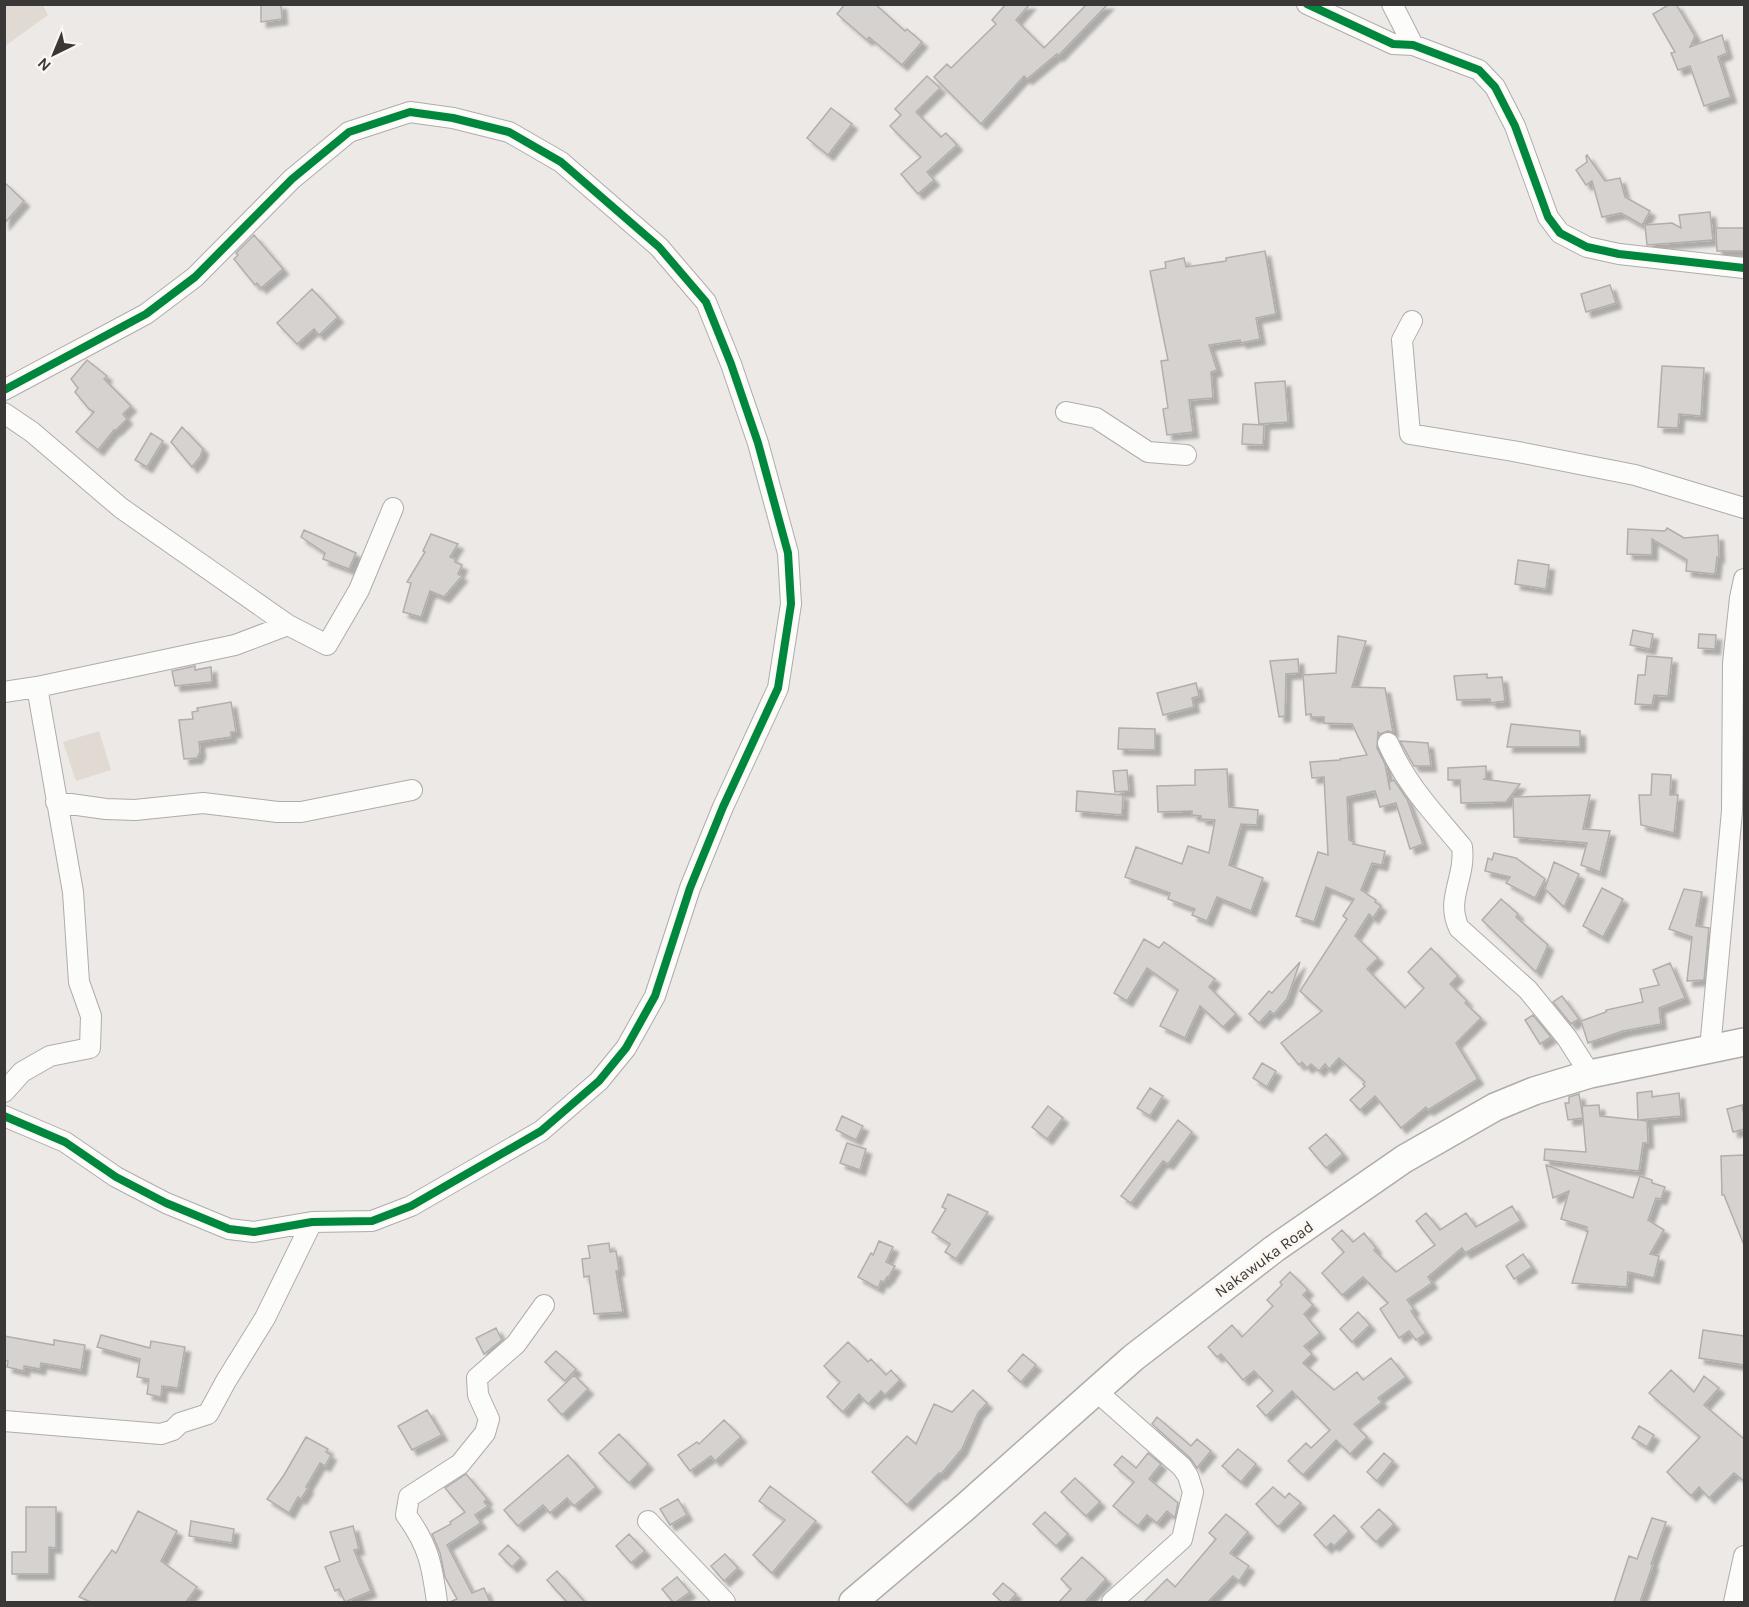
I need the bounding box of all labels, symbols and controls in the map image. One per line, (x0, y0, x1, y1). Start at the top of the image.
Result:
north arrow (24, 24, 84, 84)
text: N (33, 54, 55, 75)
street label: Nakawuka Road (1211, 1217, 1317, 1301)

